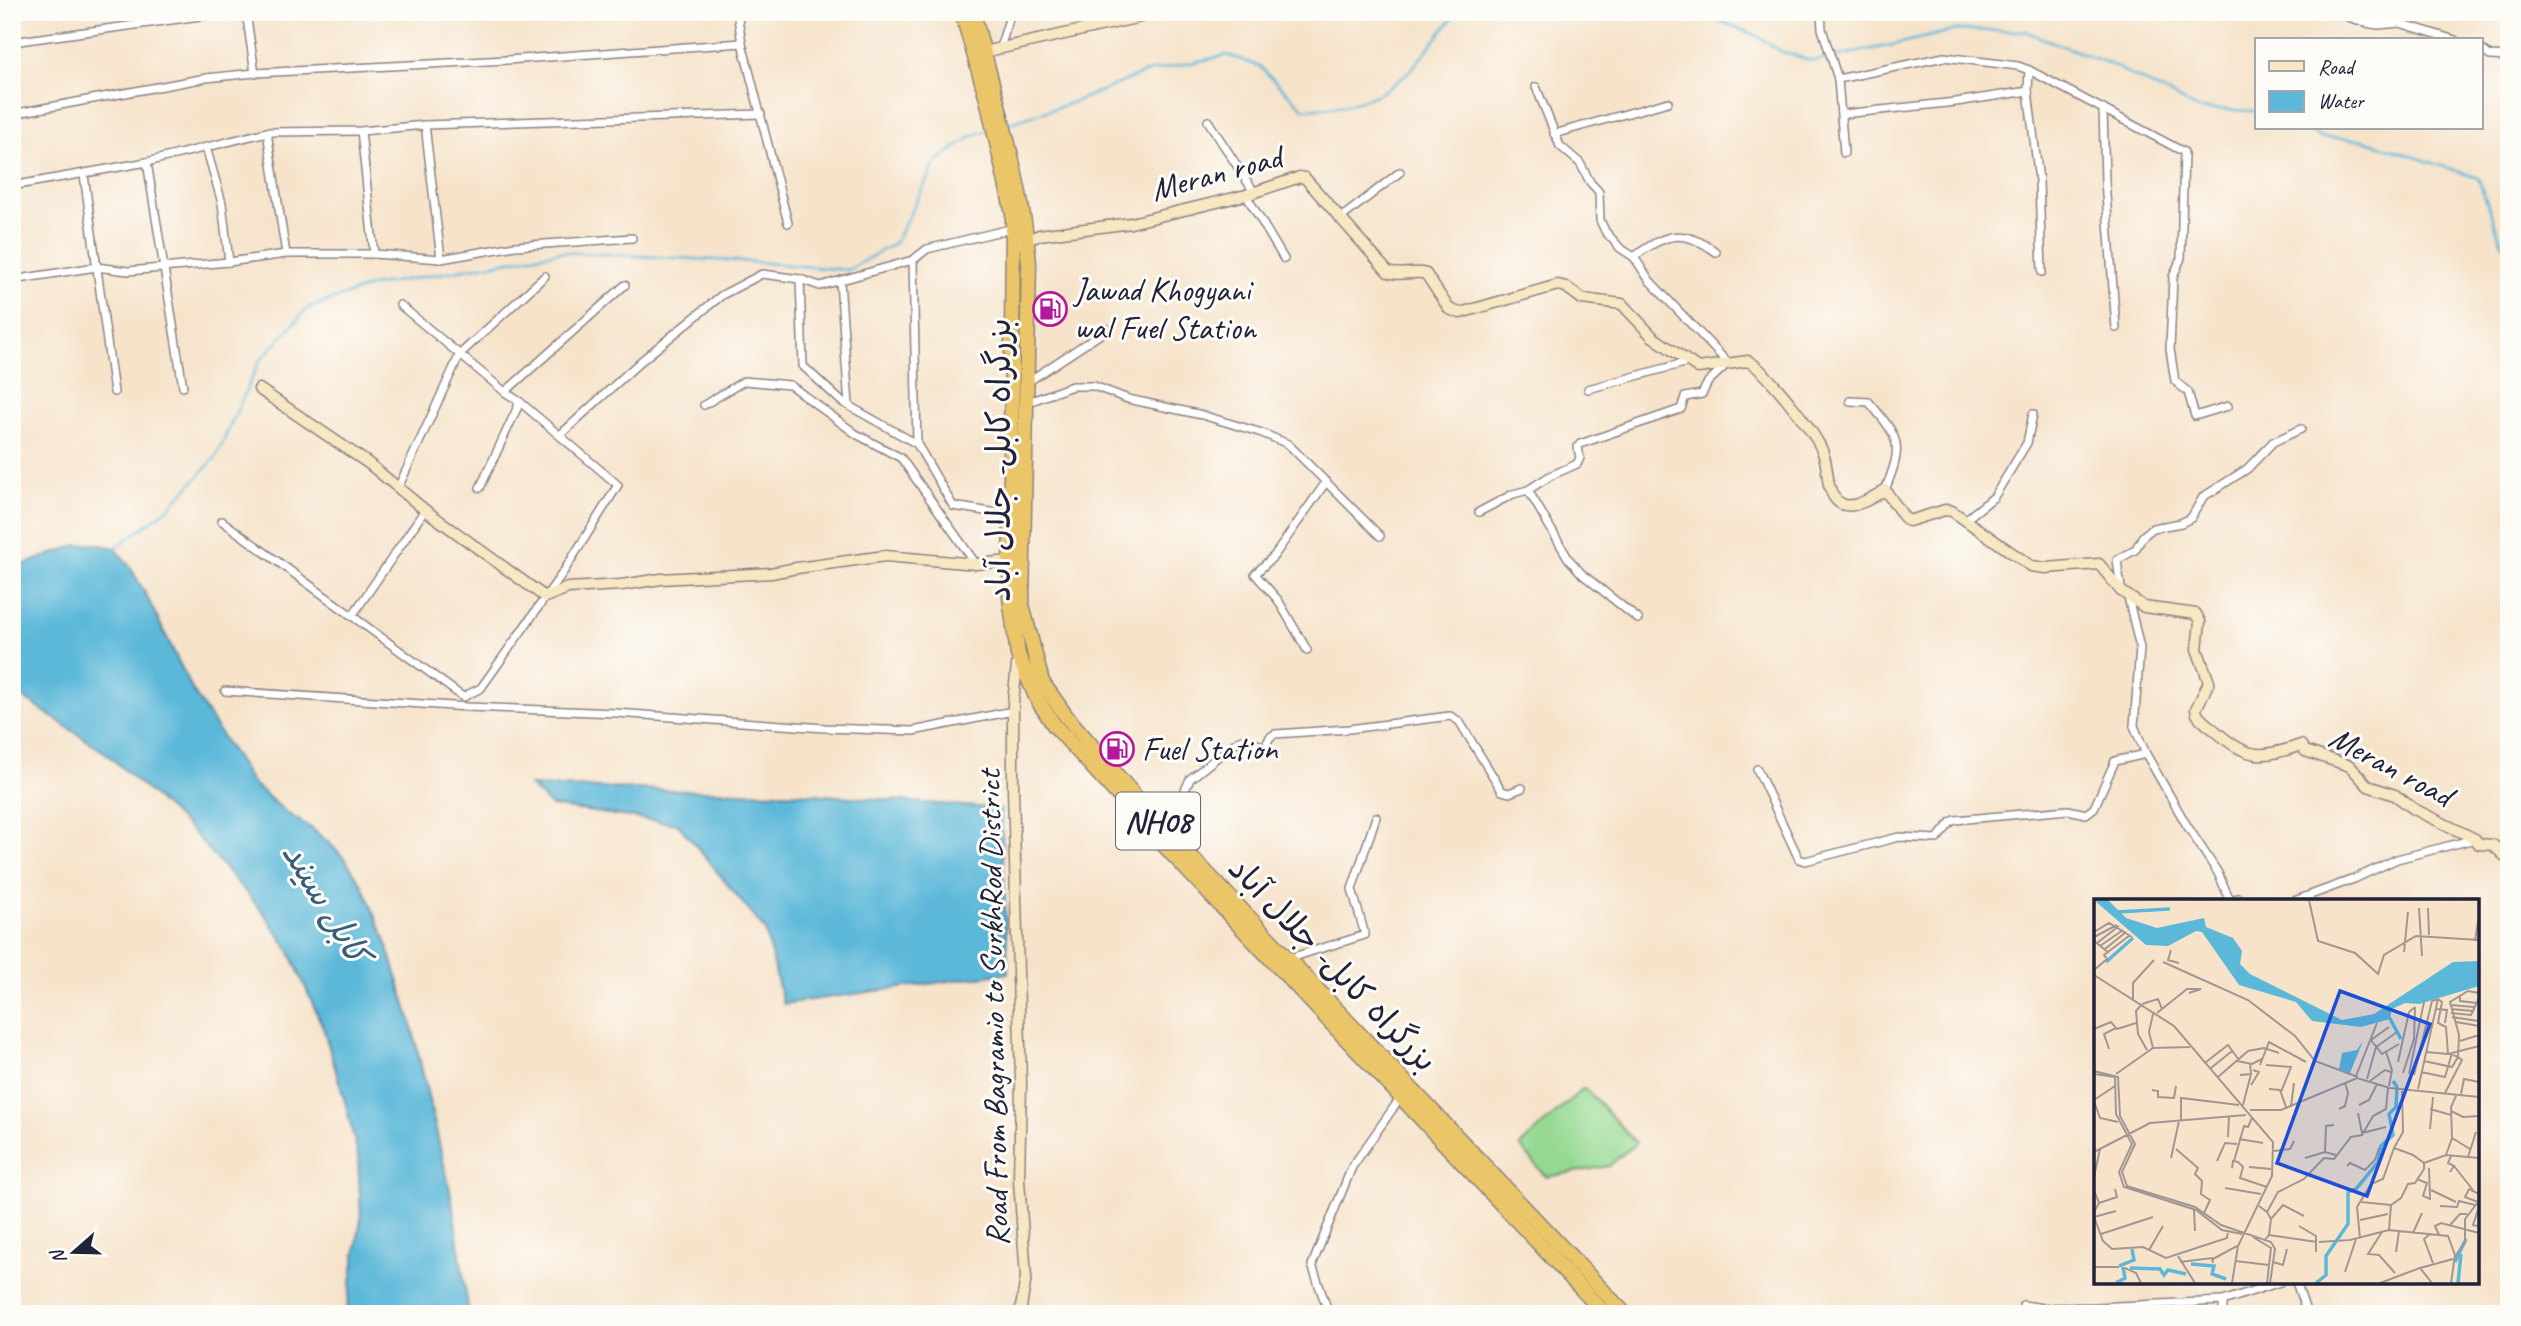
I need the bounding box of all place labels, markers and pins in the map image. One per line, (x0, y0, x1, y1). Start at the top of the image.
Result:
place label: Jawad Khogyani wal Fuel Station (1072, 269, 1258, 349)
fuel station icon: Jawad Khogyani wal Fuel Station (1031, 290, 1069, 328)
place label: Fuel Station (1142, 728, 1278, 770)
fuel station icon: Fuel Station (1098, 730, 1136, 768)

